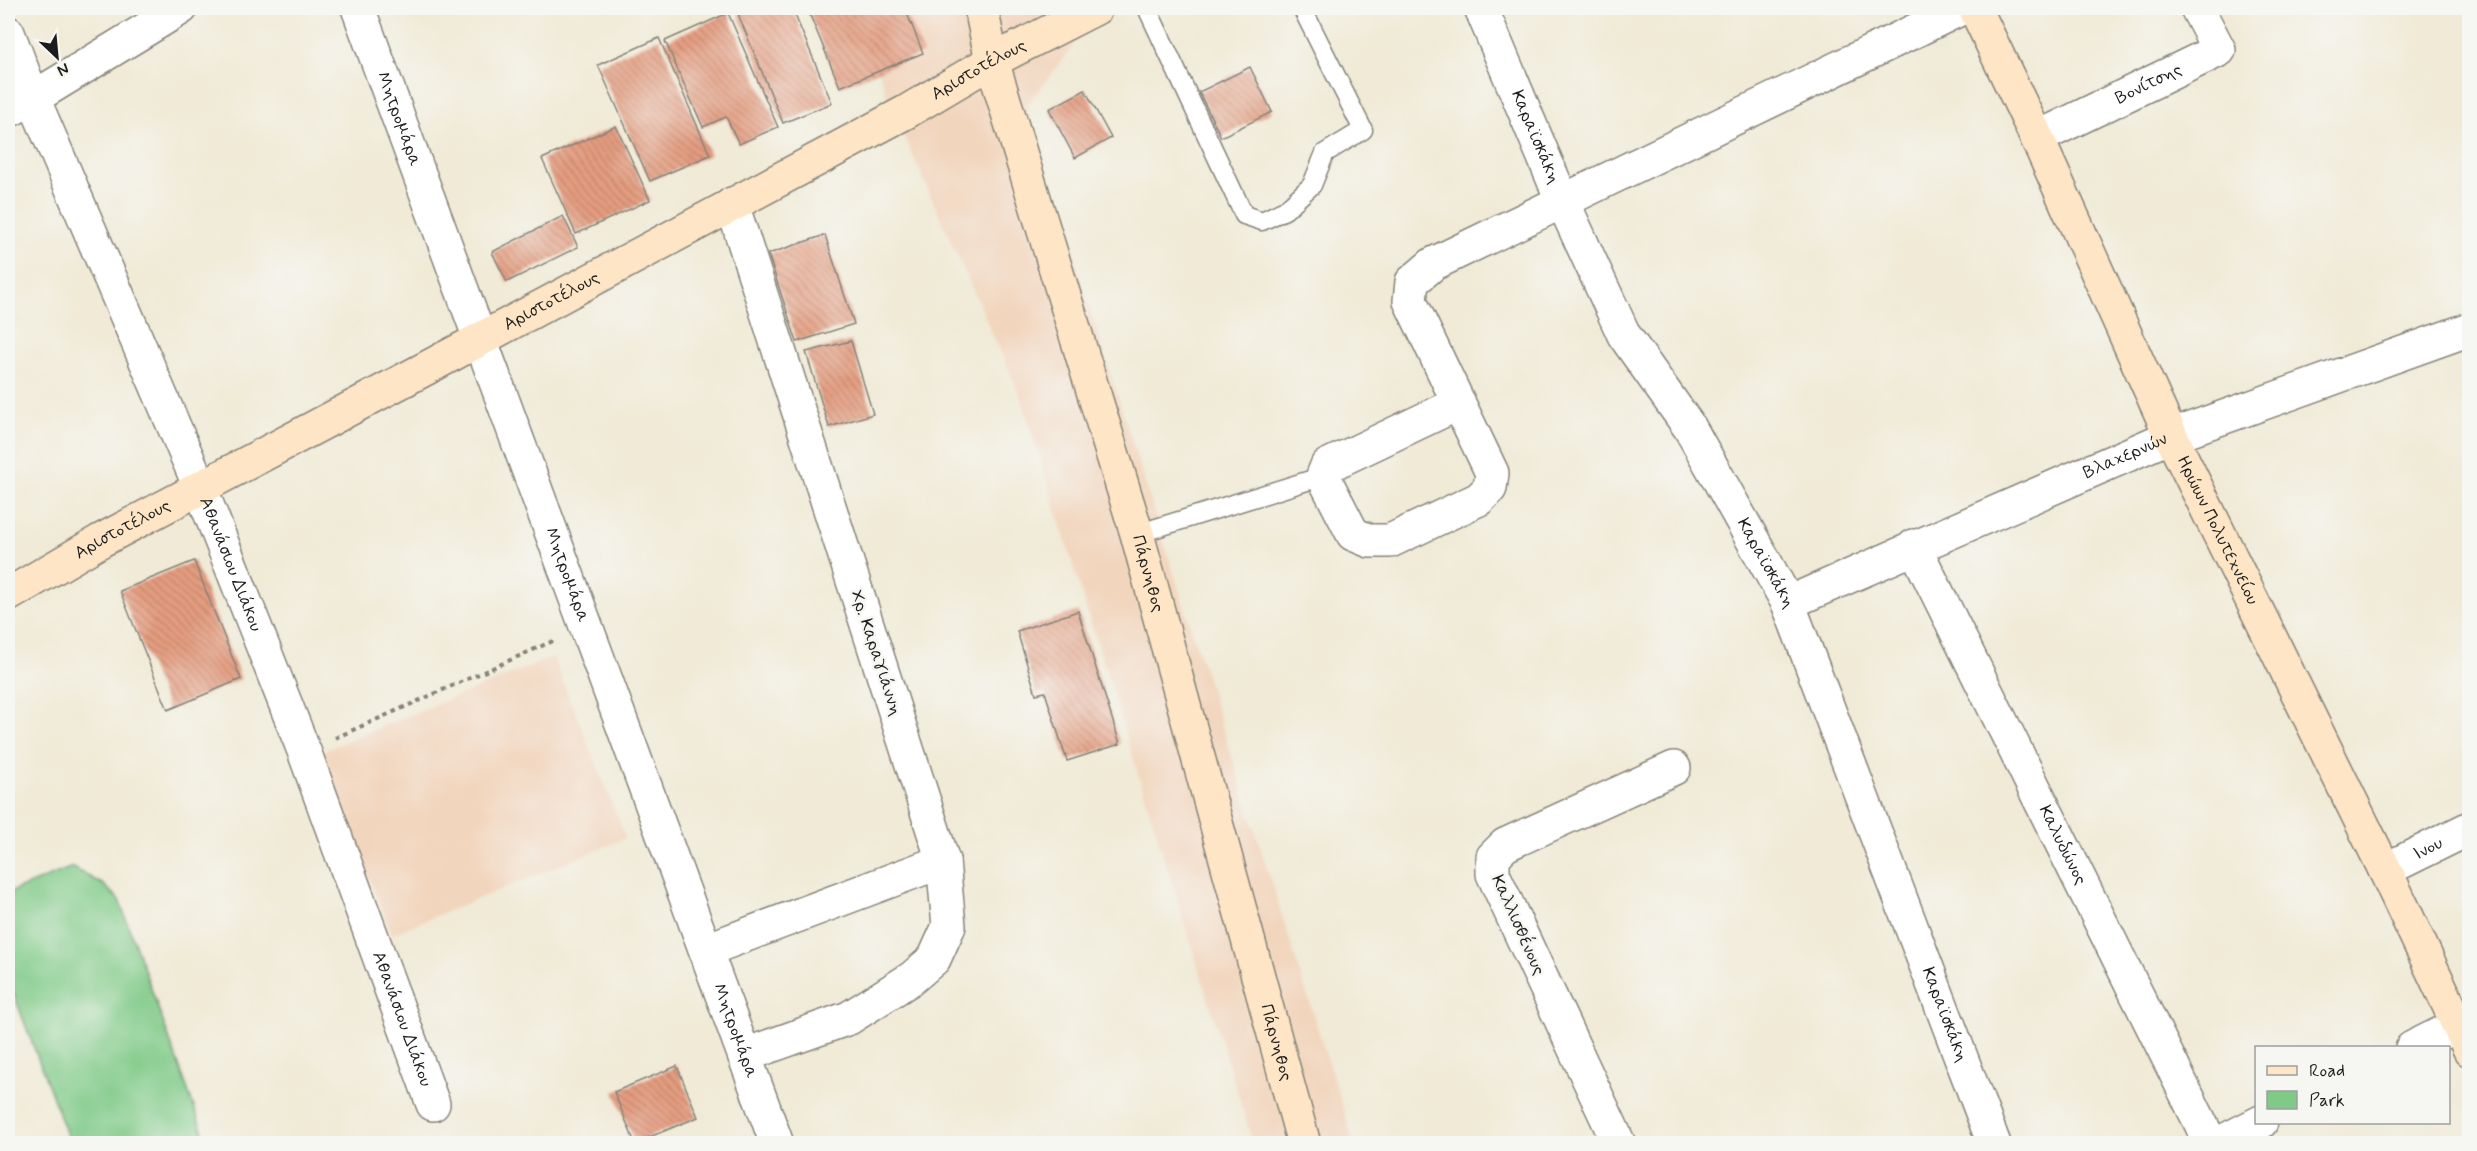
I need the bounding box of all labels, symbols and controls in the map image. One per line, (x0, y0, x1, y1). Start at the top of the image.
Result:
north arrow (27, 27, 87, 87)
street label: Αριστοτέλους (927, 33, 1031, 106)
text: N (54, 57, 72, 81)
street label: Βονίτσης (2111, 58, 2186, 110)
street label: Μητρομάρα (370, 68, 427, 169)
street label: Καραϊσκάκη (1505, 86, 1566, 188)
street label: Αριστοτέλους (499, 266, 604, 337)
street label: Βλαχερνών (2080, 427, 2171, 485)
street label: Ηρώων Πολυτεχνείου (2171, 452, 2264, 609)
street label: Αθανάσιου Διάκου (193, 493, 268, 635)
street label: Αριστοτέλους (70, 494, 175, 565)
street label: Καραϊσκάκη (1731, 514, 1801, 613)
street label: Μητρομάρα (539, 524, 595, 625)
street label: Πάρνηθος (1126, 532, 1170, 615)
street label: Χρ. Καραγιάννη (844, 587, 908, 719)
street label: Καλυδώνος (2033, 801, 2093, 889)
street label: Ινου (2409, 831, 2447, 866)
street label: Καλλισθένους (1485, 871, 1552, 979)
street label: Αθανάσιου Διάκου (366, 948, 438, 1090)
street label: Καραϊσκάκη (1916, 964, 1974, 1066)
street label: Μητρομάρα (707, 980, 764, 1081)
street label: Πάρνηθος (1254, 1001, 1298, 1084)
legend (2255, 1046, 2450, 1124)
text: Road (2309, 1059, 2345, 1083)
text: Park (2309, 1089, 2345, 1113)

